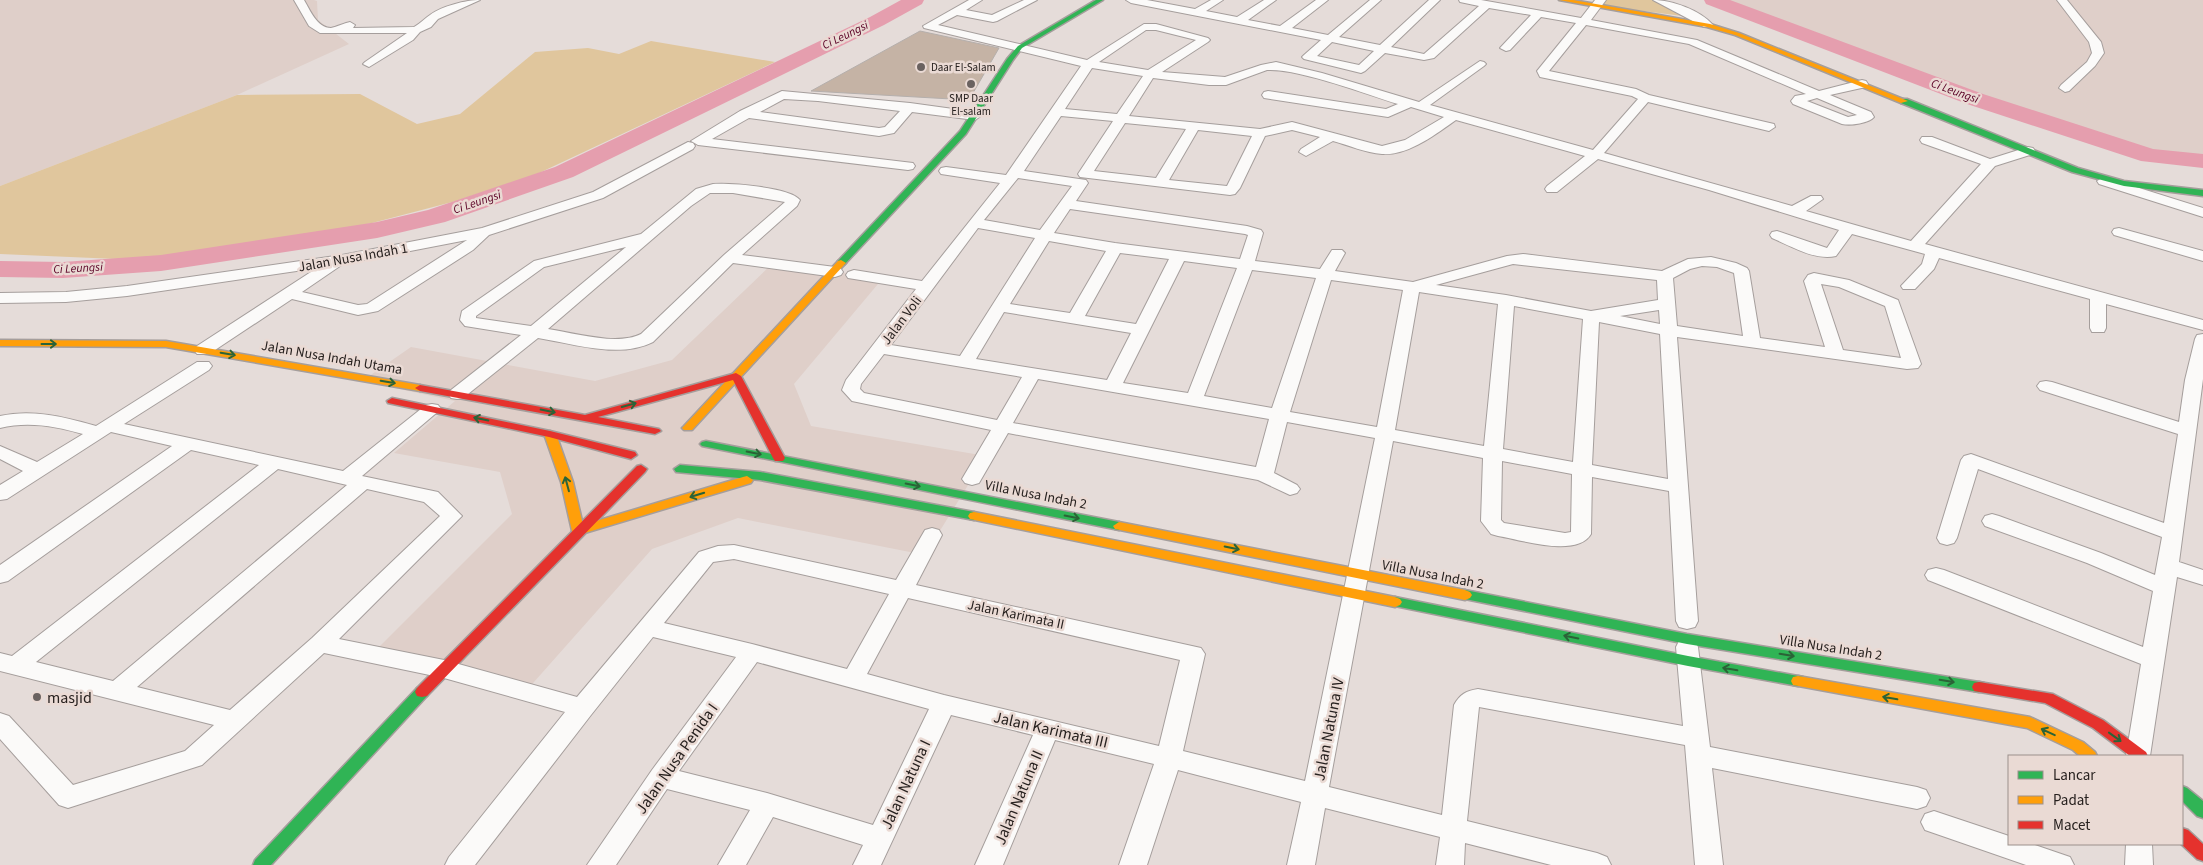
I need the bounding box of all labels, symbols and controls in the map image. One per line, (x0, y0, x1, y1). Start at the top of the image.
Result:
water label: Ci Leungsi (819, 17, 871, 54)
place label: Daar El-Salam (931, 60, 996, 75)
marker: Daar El-Salam (915, 61, 927, 73)
water label: Ci Leungsi (1929, 75, 1981, 108)
marker: SMP Daar El-salam (965, 78, 977, 90)
place label: SMP Daar El-salam (949, 91, 993, 119)
water label: Ci Leungsi (451, 186, 504, 219)
street label: Jalan Nusa Indah 1 (297, 239, 409, 277)
water label: Ci Leungsi (53, 259, 103, 278)
street label: Jalan Voli (877, 292, 927, 349)
street label: Jalan Nusa Indah Utama (260, 336, 404, 380)
one-way arrow (40, 339, 56, 349)
one-way arrow (220, 350, 236, 360)
one-way arrow (380, 378, 396, 388)
one-way arrow (621, 400, 637, 409)
one-way arrow (539, 407, 555, 417)
one-way arrow (473, 414, 489, 423)
one-way arrow (745, 449, 761, 459)
street label: Villa Nusa Indah 2 (983, 475, 1089, 515)
one-way arrow (561, 476, 571, 492)
one-way arrow (905, 481, 921, 490)
one-way arrow (689, 491, 705, 501)
one-way arrow (1064, 512, 1080, 522)
one-way arrow (1223, 544, 1239, 554)
street label: Villa Nusa Indah 2 (1380, 555, 1486, 595)
street label: Jalan Karimata II (966, 595, 1066, 635)
street label: Villa Nusa Indah 2 (1778, 630, 1884, 666)
one-way arrow (1563, 632, 1579, 642)
one-way arrow (1779, 651, 1795, 661)
one-way arrow (1723, 663, 1739, 673)
street label: Jalan Natuna IV (1308, 675, 1350, 783)
one-way arrow (1939, 677, 1955, 687)
place label: masjid (47, 687, 92, 709)
marker: masjid (31, 691, 43, 703)
one-way arrow (1882, 692, 1898, 702)
street label: Jalan Nusa Penida I (630, 699, 723, 818)
street label: Jalan Karimata III (991, 706, 1110, 754)
one-way arrow (2041, 727, 2056, 736)
one-way arrow (2108, 732, 2122, 742)
street label: Jalan Natuna I (876, 736, 936, 833)
street label: Jalan Natuna II (989, 747, 1049, 848)
legend (2008, 755, 2183, 845)
text: Lancar (2053, 765, 2096, 786)
text: Padat (2053, 790, 2089, 811)
text: Macet (2053, 815, 2090, 836)

